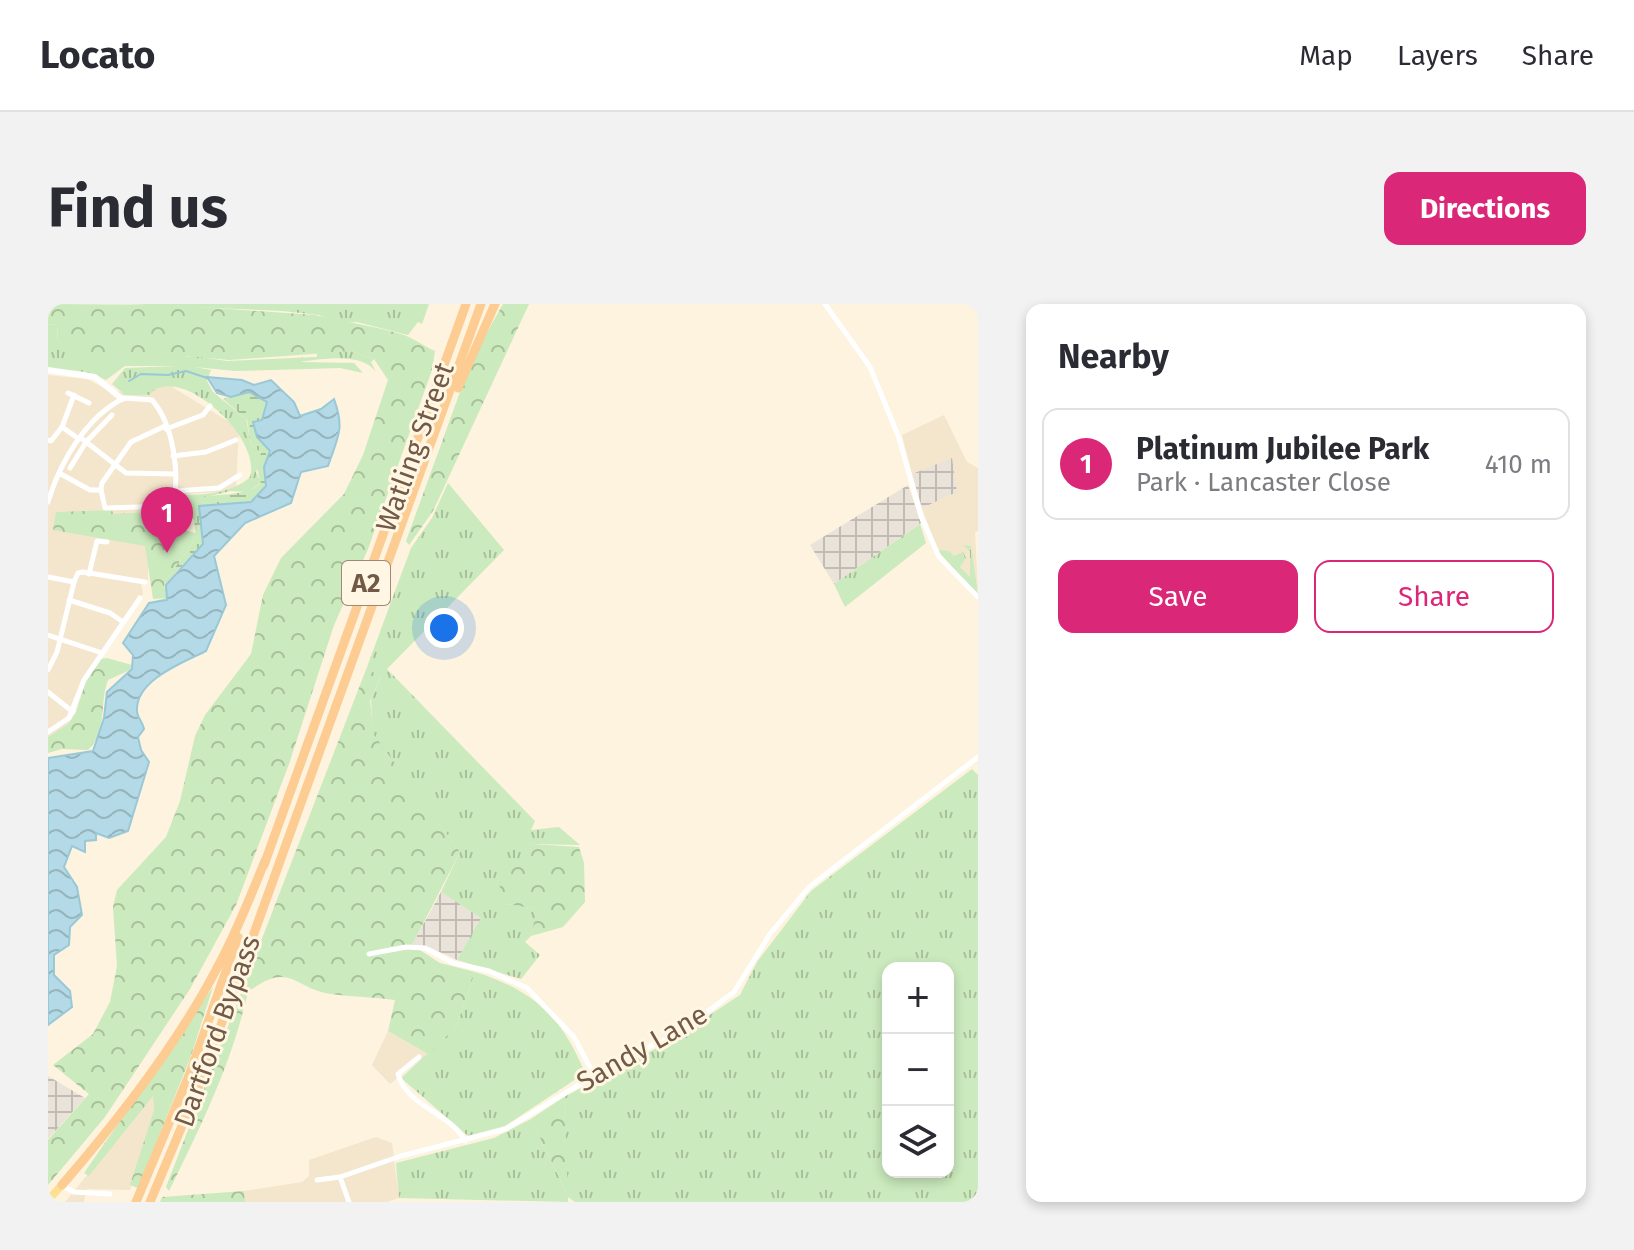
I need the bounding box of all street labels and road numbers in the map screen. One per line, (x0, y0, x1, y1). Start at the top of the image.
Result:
street label: Watling Street (369, 357, 461, 536)
road number: A2 (342, 561, 390, 605)
street label: Dartford Bypass (167, 931, 267, 1131)
street label: Sandy Lane (571, 997, 713, 1099)

